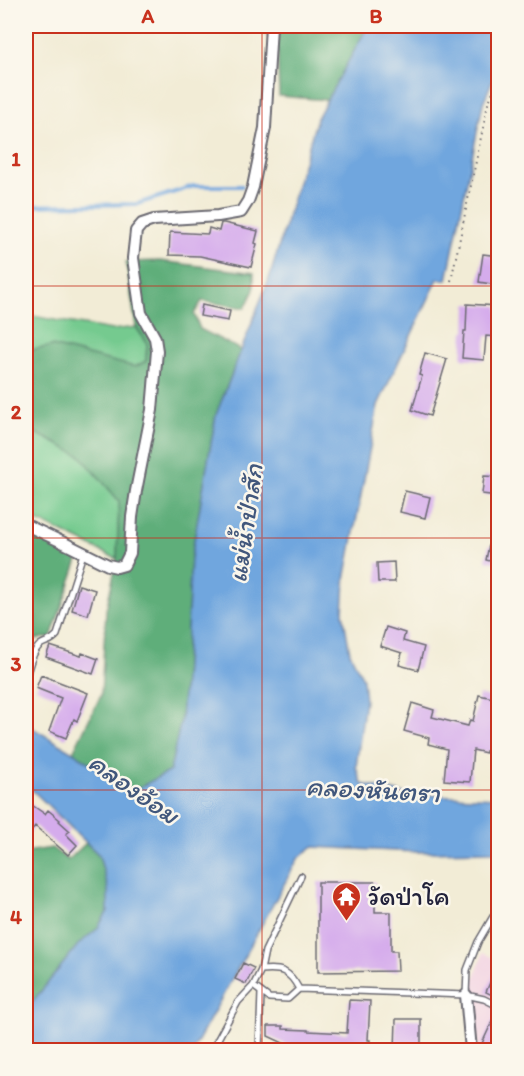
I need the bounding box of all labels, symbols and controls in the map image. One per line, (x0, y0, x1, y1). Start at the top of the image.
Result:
text: A (141, 4, 155, 28)
text: B (370, 4, 383, 28)
text: 1 (11, 147, 21, 171)
text: 2 (11, 400, 22, 424)
water label: แม่น้ำป่าสัก (220, 461, 270, 584)
text: 3 (11, 652, 22, 676)
water label: คลองอ้อม (82, 745, 187, 832)
water label: คลองหันตรา (305, 769, 442, 809)
temple icon: วัดป่าโค (331, 880, 363, 922)
place label: วัดป่าโค (368, 880, 450, 912)
text: 4 (10, 905, 22, 929)

